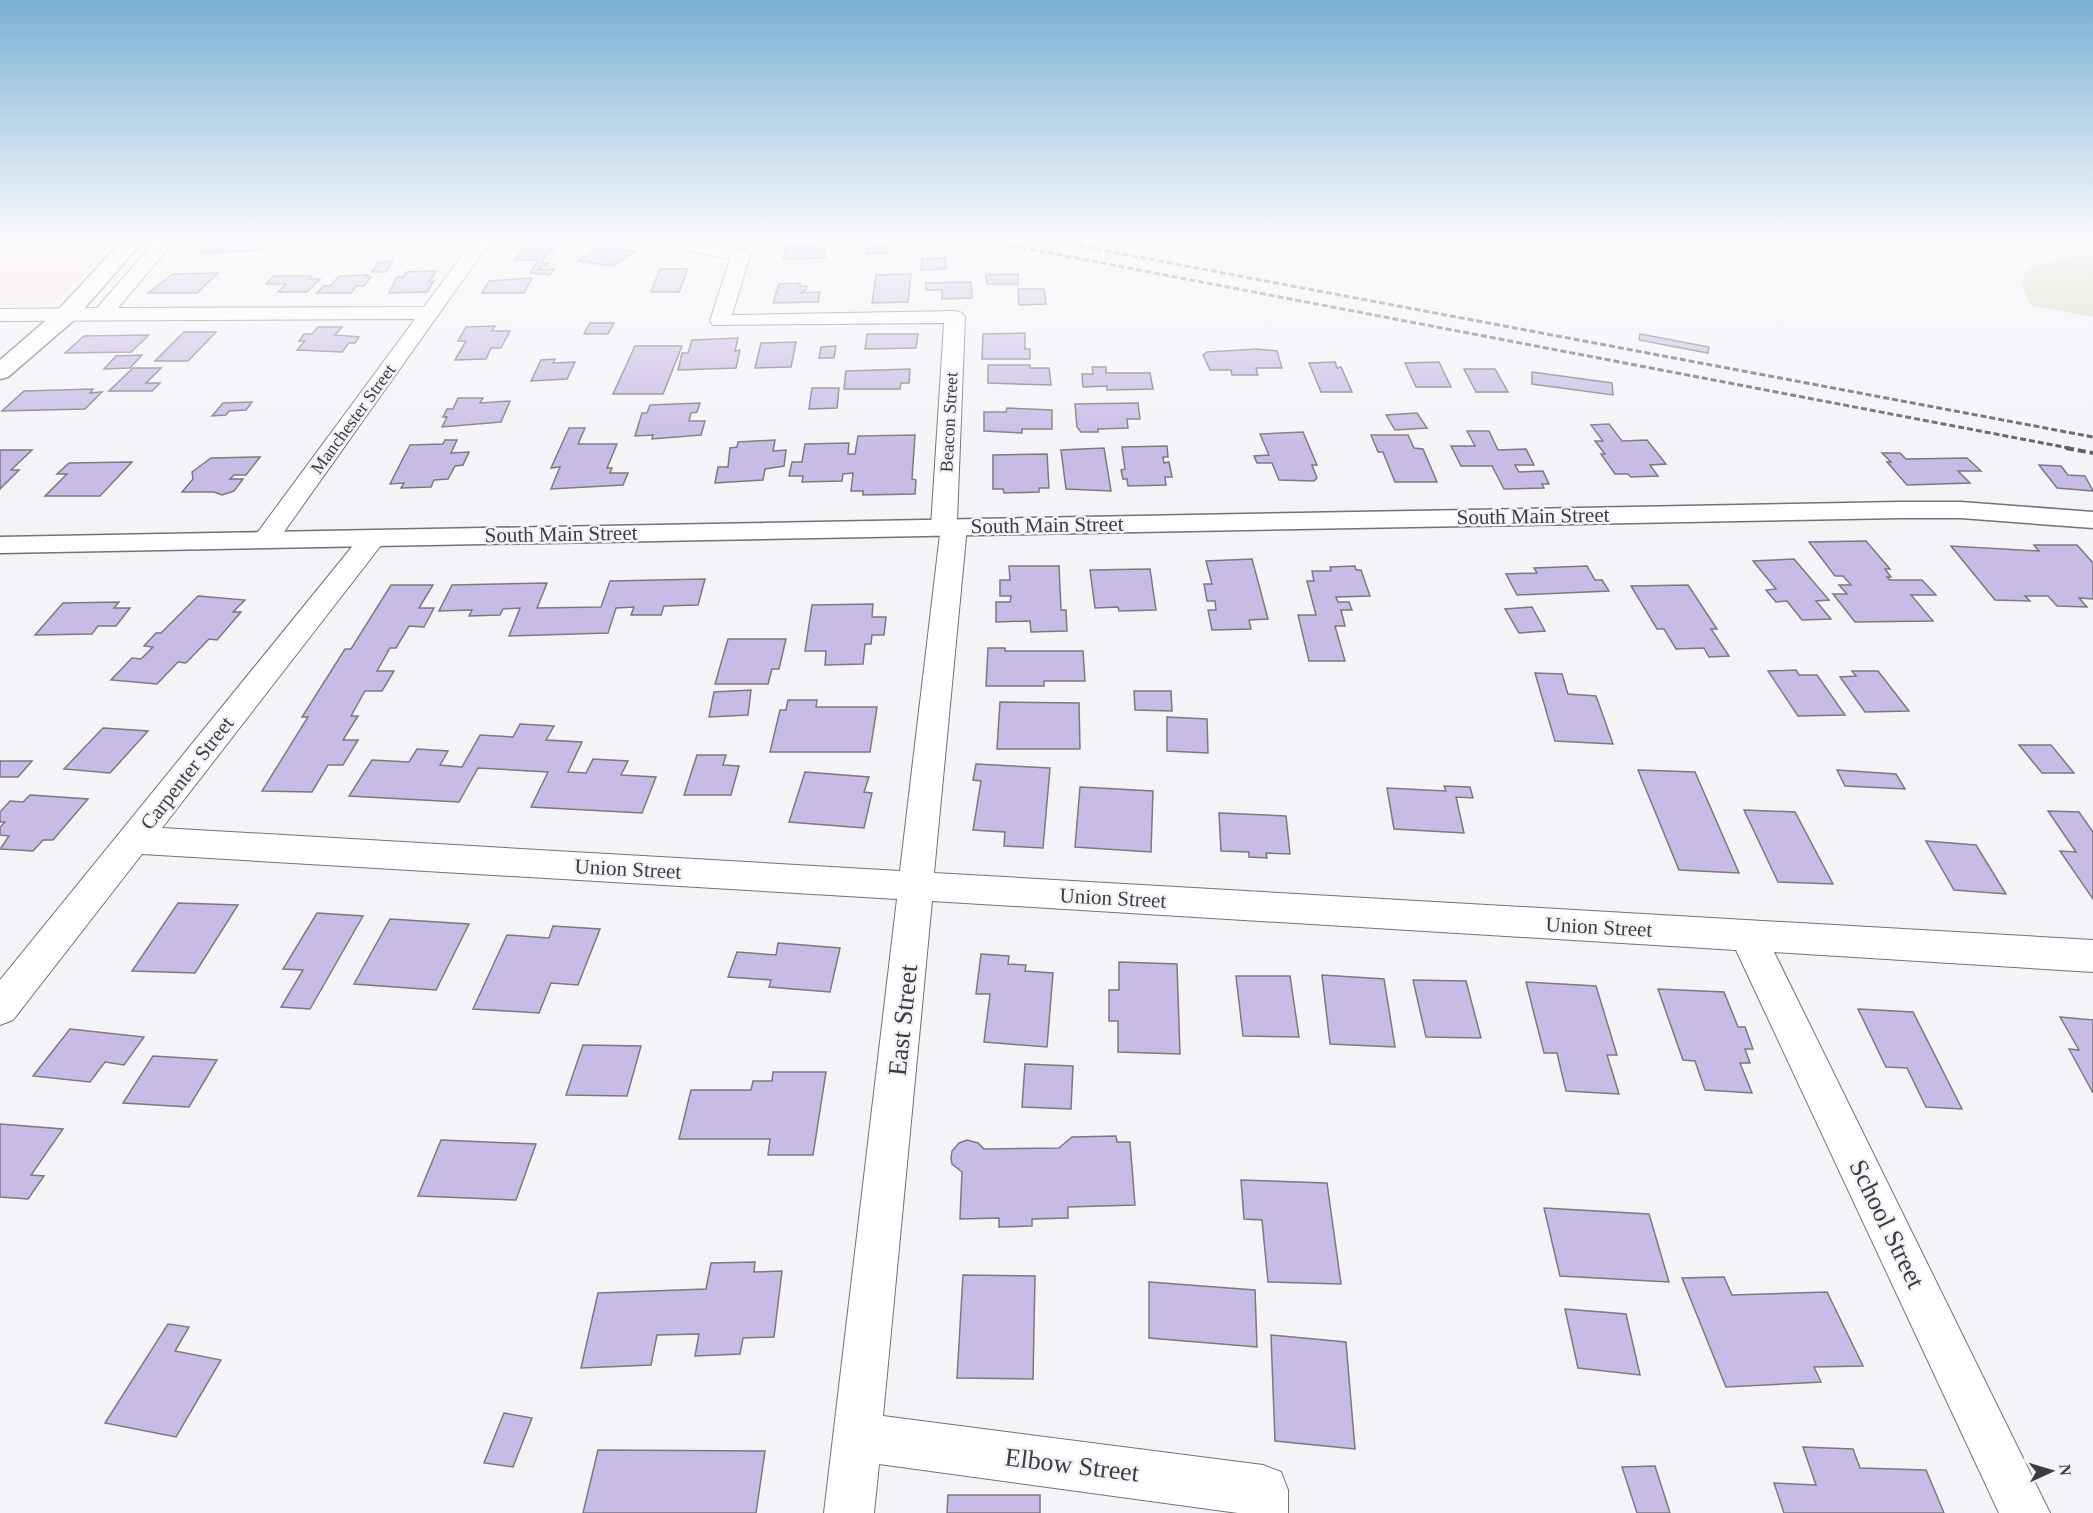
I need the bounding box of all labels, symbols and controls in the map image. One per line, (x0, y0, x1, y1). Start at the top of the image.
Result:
street label: Manchester Street (307, 360, 399, 478)
street label: Beacon Street (936, 371, 962, 473)
street label: South Main Street (1456, 503, 1610, 529)
street label: South Main Street (970, 512, 1124, 538)
street label: South Main Street (484, 521, 638, 547)
street label: Carpenter Street (135, 711, 239, 834)
street label: Union Street (574, 854, 682, 884)
street label: Union Street (1059, 883, 1167, 913)
street label: Union Street (1545, 912, 1653, 942)
street label: East Street (883, 962, 923, 1077)
street label: School Street (1843, 1155, 1931, 1294)
north arrow (2021, 1441, 2081, 1501)
street label: Elbow Street (1003, 1442, 1142, 1488)
text: N (2057, 1464, 2074, 1477)

